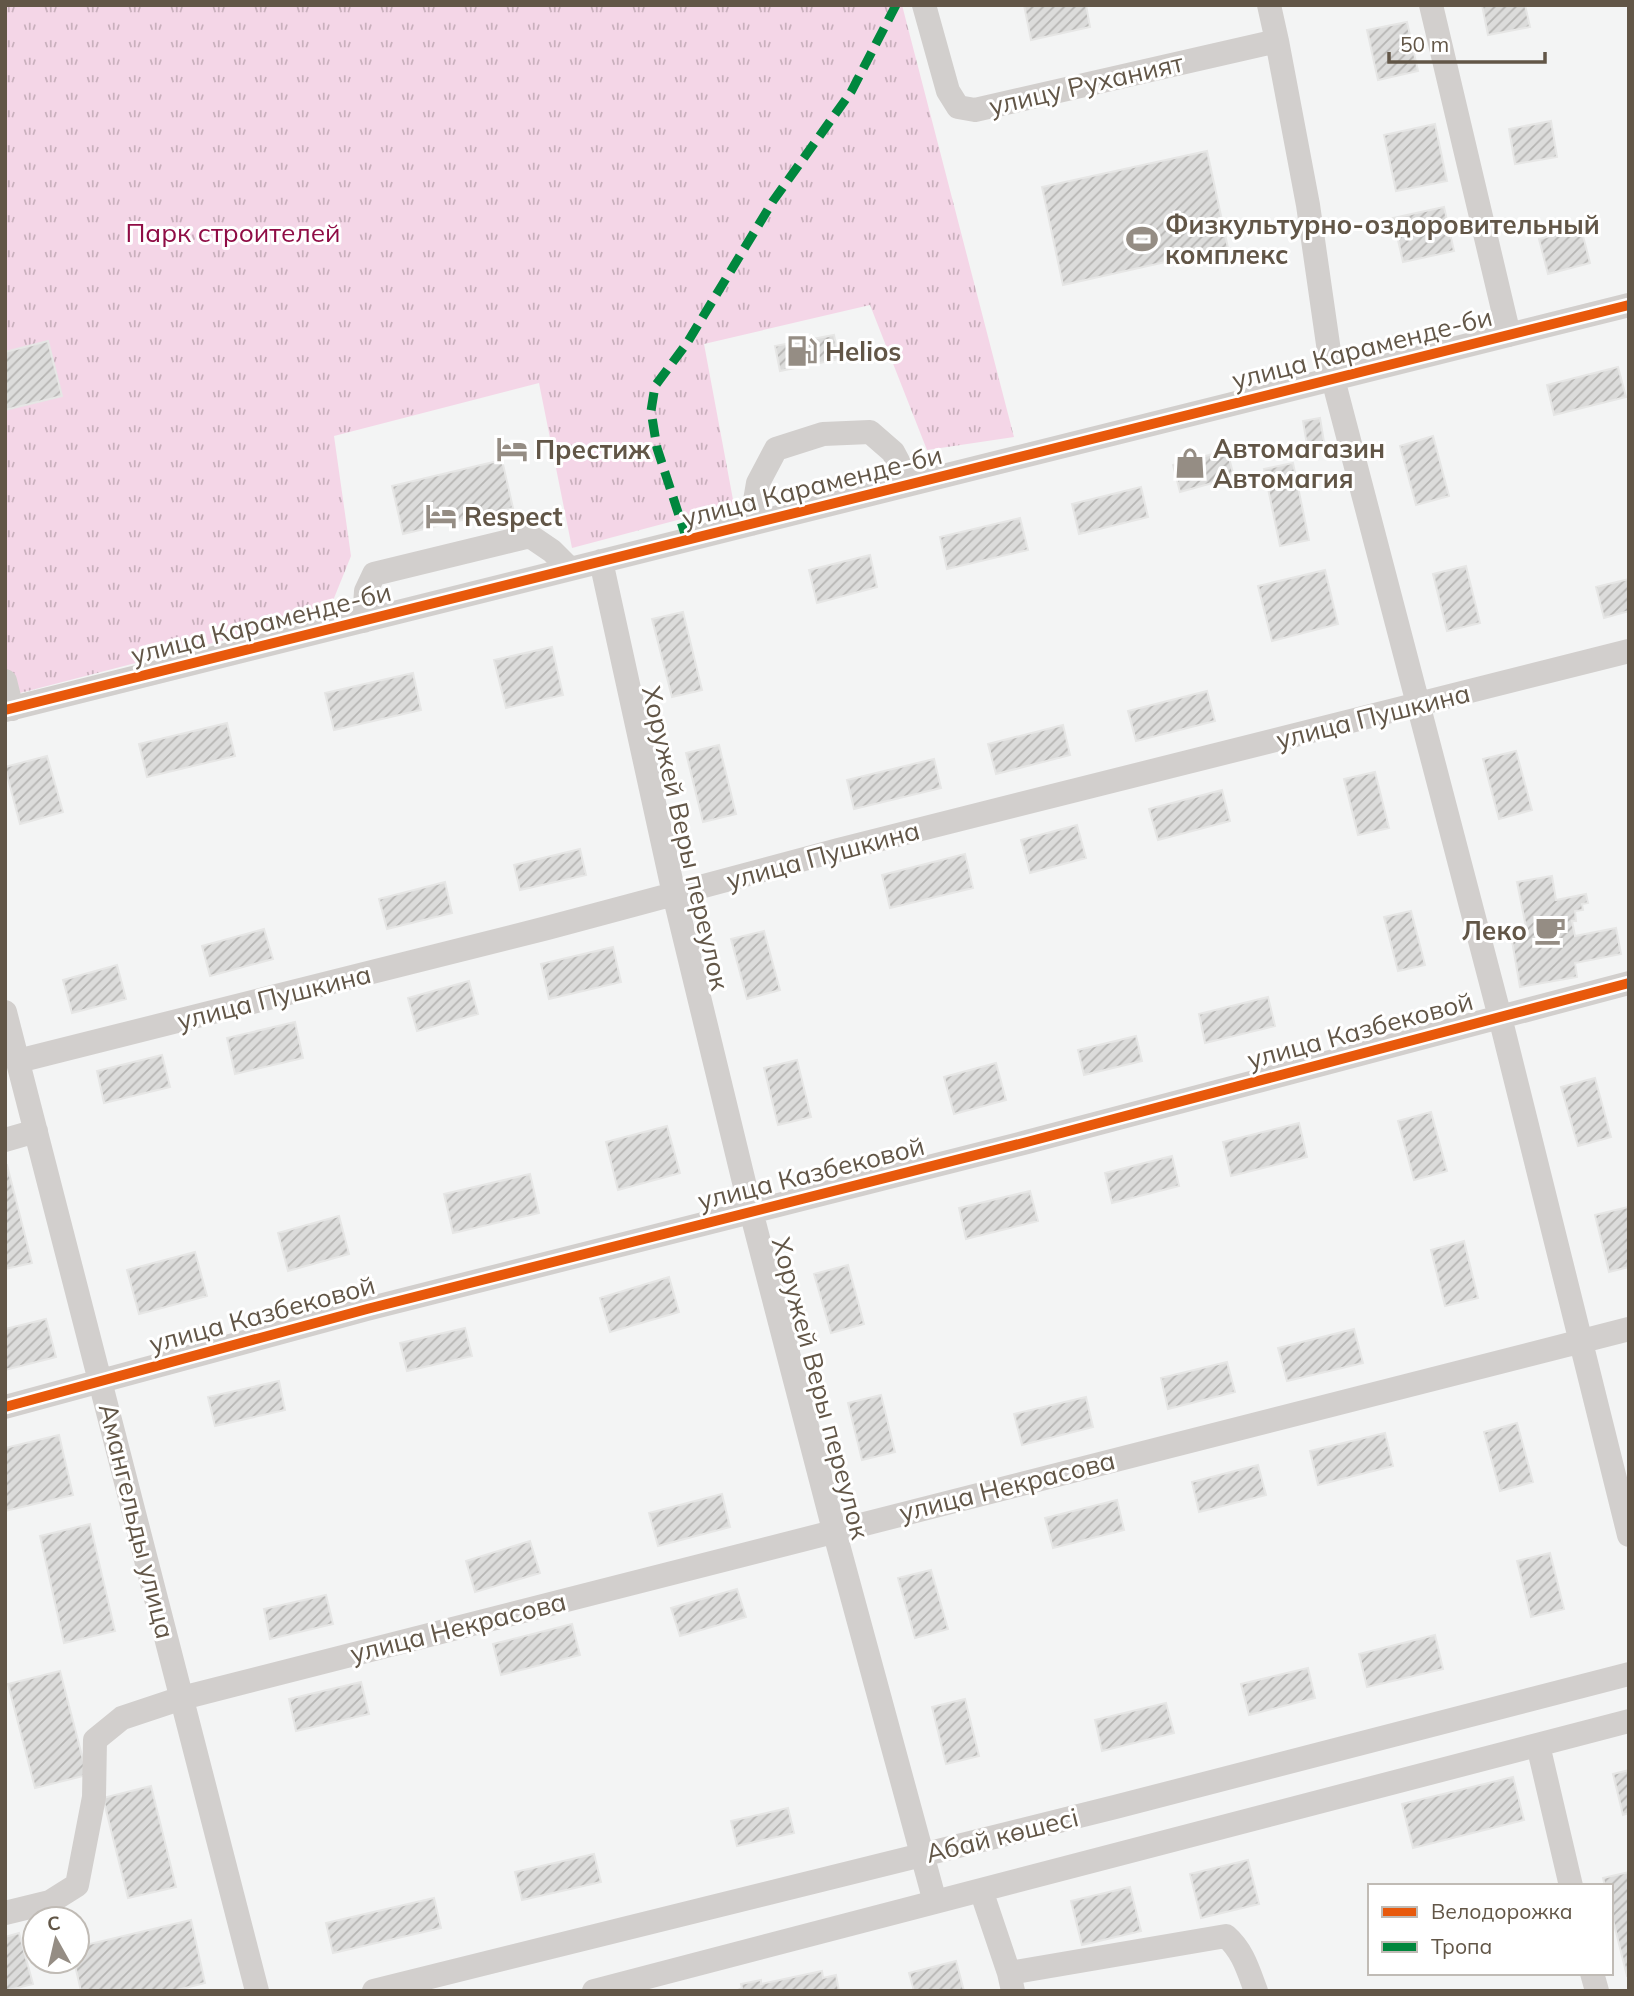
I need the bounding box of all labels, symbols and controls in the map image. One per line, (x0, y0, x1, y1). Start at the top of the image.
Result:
scale bar (1389, 21, 1545, 65)
text: 50 m (1400, 31, 1449, 57)
street label: улицу Руханият (986, 46, 1187, 122)
place label: Физкультурно-оздоровительный комплекс (1165, 208, 1600, 271)
park label: Парк строителей (125, 216, 341, 249)
sports icon: Физкультурно-оздоровительный комплекс (1125, 222, 1159, 256)
street label: улица Караменде-би (1229, 300, 1495, 396)
fuel station icon: Helios (785, 334, 819, 368)
place label: Helios (825, 335, 901, 368)
hotel icon: Престиж (495, 432, 529, 466)
place label: Автомагазин Автомагия (1213, 432, 1385, 495)
place label: Престиж (535, 433, 651, 466)
street label: улица Караменде-би (679, 438, 945, 534)
shop icon: Автомагазин Автомагия (1173, 446, 1207, 480)
hotel icon: Respect (424, 499, 458, 533)
place label: Respect (464, 500, 563, 533)
street label: улица Караменде-би (128, 575, 394, 671)
street label: улица Пушкина (1273, 676, 1473, 756)
street label: Хоружей Веры переулок (635, 683, 737, 993)
street label: улица Пушкина (723, 813, 923, 897)
cafe icon: Леко (1533, 913, 1567, 947)
place label: Леко (1462, 914, 1527, 947)
street label: улица Пушкина (174, 957, 374, 1037)
street label: улица Казбековой (1243, 984, 1477, 1076)
street label: улица Казбековой (694, 1129, 928, 1217)
street label: Хоружей Веры переулок (765, 1234, 877, 1542)
street label: улица Казбековой (145, 1268, 379, 1360)
street label: Амангельды улица (92, 1400, 182, 1642)
street label: улица Некрасова (896, 1443, 1118, 1529)
street label: улица Некрасова (347, 1584, 569, 1670)
street label: Абай көшесі (922, 1800, 1082, 1870)
legend (1368, 1884, 1613, 1975)
text: Велодорожка (1431, 1898, 1573, 1924)
north arrow (21, 1905, 91, 1975)
text: С (46, 1910, 62, 1936)
text: Тропа (1431, 1933, 1492, 1959)

